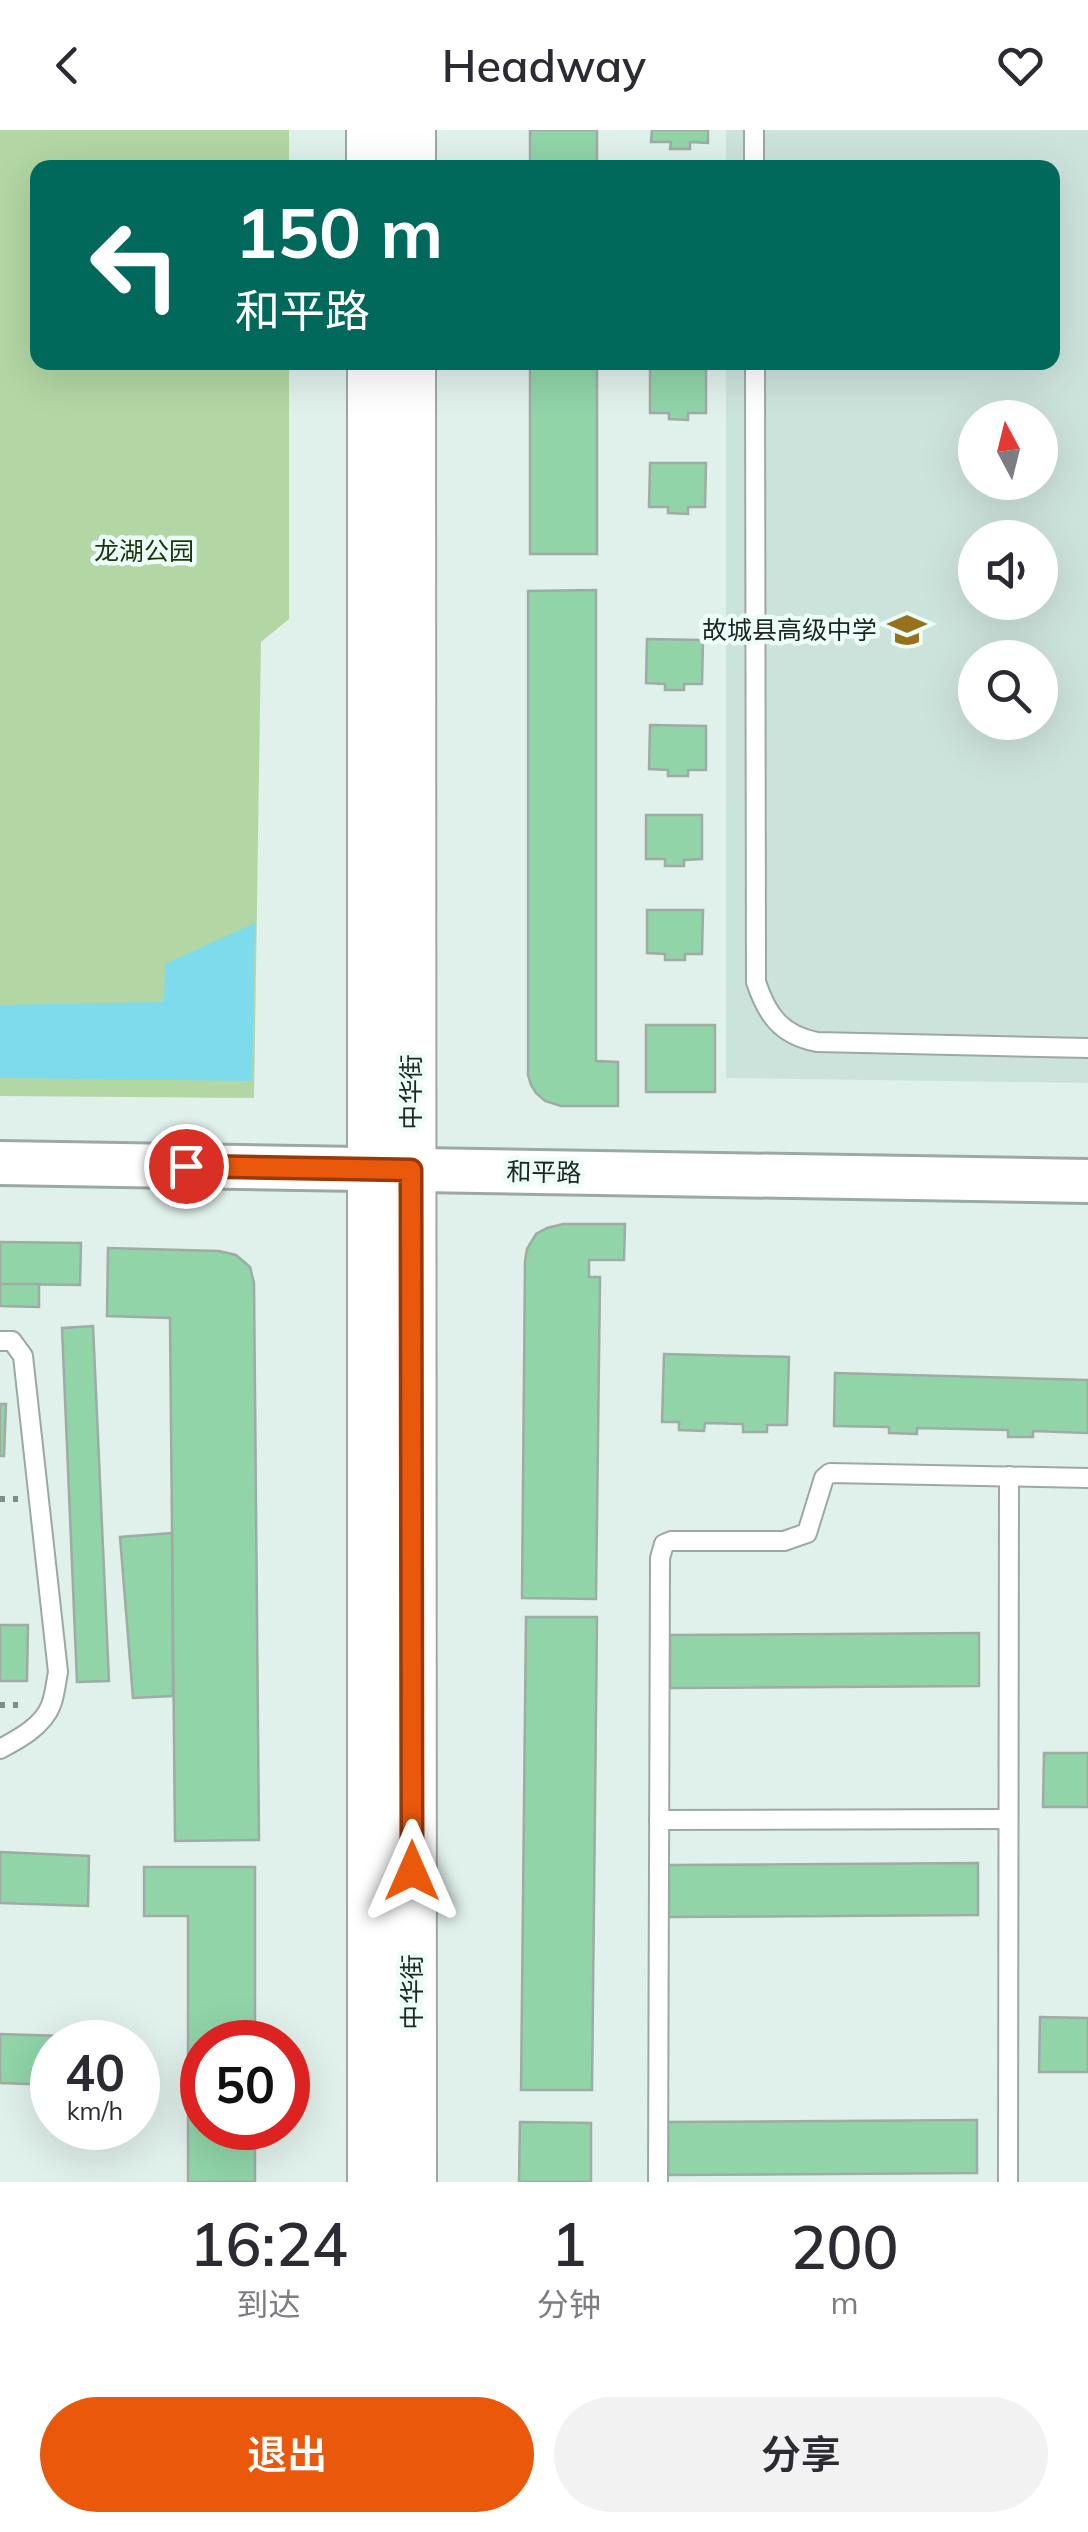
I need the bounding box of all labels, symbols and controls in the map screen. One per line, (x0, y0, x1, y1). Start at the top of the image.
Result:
text: Headway (442, 37, 646, 93)
icon: back (40, 38, 95, 93)
icon: heart (993, 38, 1048, 93)
text: 150 m (235, 188, 443, 276)
icon: left (70, 200, 200, 330)
text: 和平路 (235, 282, 370, 338)
north arrow (958, 400, 1058, 500)
map controls (958, 400, 1058, 740)
button: sound (958, 520, 1058, 620)
park label: 龙湖公园 (94, 535, 194, 566)
school or university icon: 故城县高级中学 (886, 609, 928, 651)
place label: 故城县高级中学 (702, 614, 877, 645)
button: search (958, 640, 1058, 740)
street label: 中华街 (395, 1054, 426, 1130)
pin (144, 1124, 229, 1209)
icon: arrive (159, 1139, 214, 1194)
street label: 和平路 (506, 1155, 582, 1188)
position arrow (360, 1819, 464, 1923)
street label: 中华街 (396, 1954, 427, 2030)
speed limit sign: 50 (180, 2020, 310, 2150)
text: 40 (65, 2041, 125, 2104)
text: km/h (67, 2095, 123, 2126)
text: 16:24 (189, 2206, 348, 2281)
text: 1 (551, 2206, 587, 2281)
text: 200 (791, 2209, 899, 2284)
text: m (831, 2282, 859, 2322)
text: 到达 (237, 2284, 301, 2324)
text: 分钟 (537, 2284, 601, 2324)
button: 退出 (40, 2397, 534, 2512)
button: 分享 (554, 2397, 1048, 2512)

